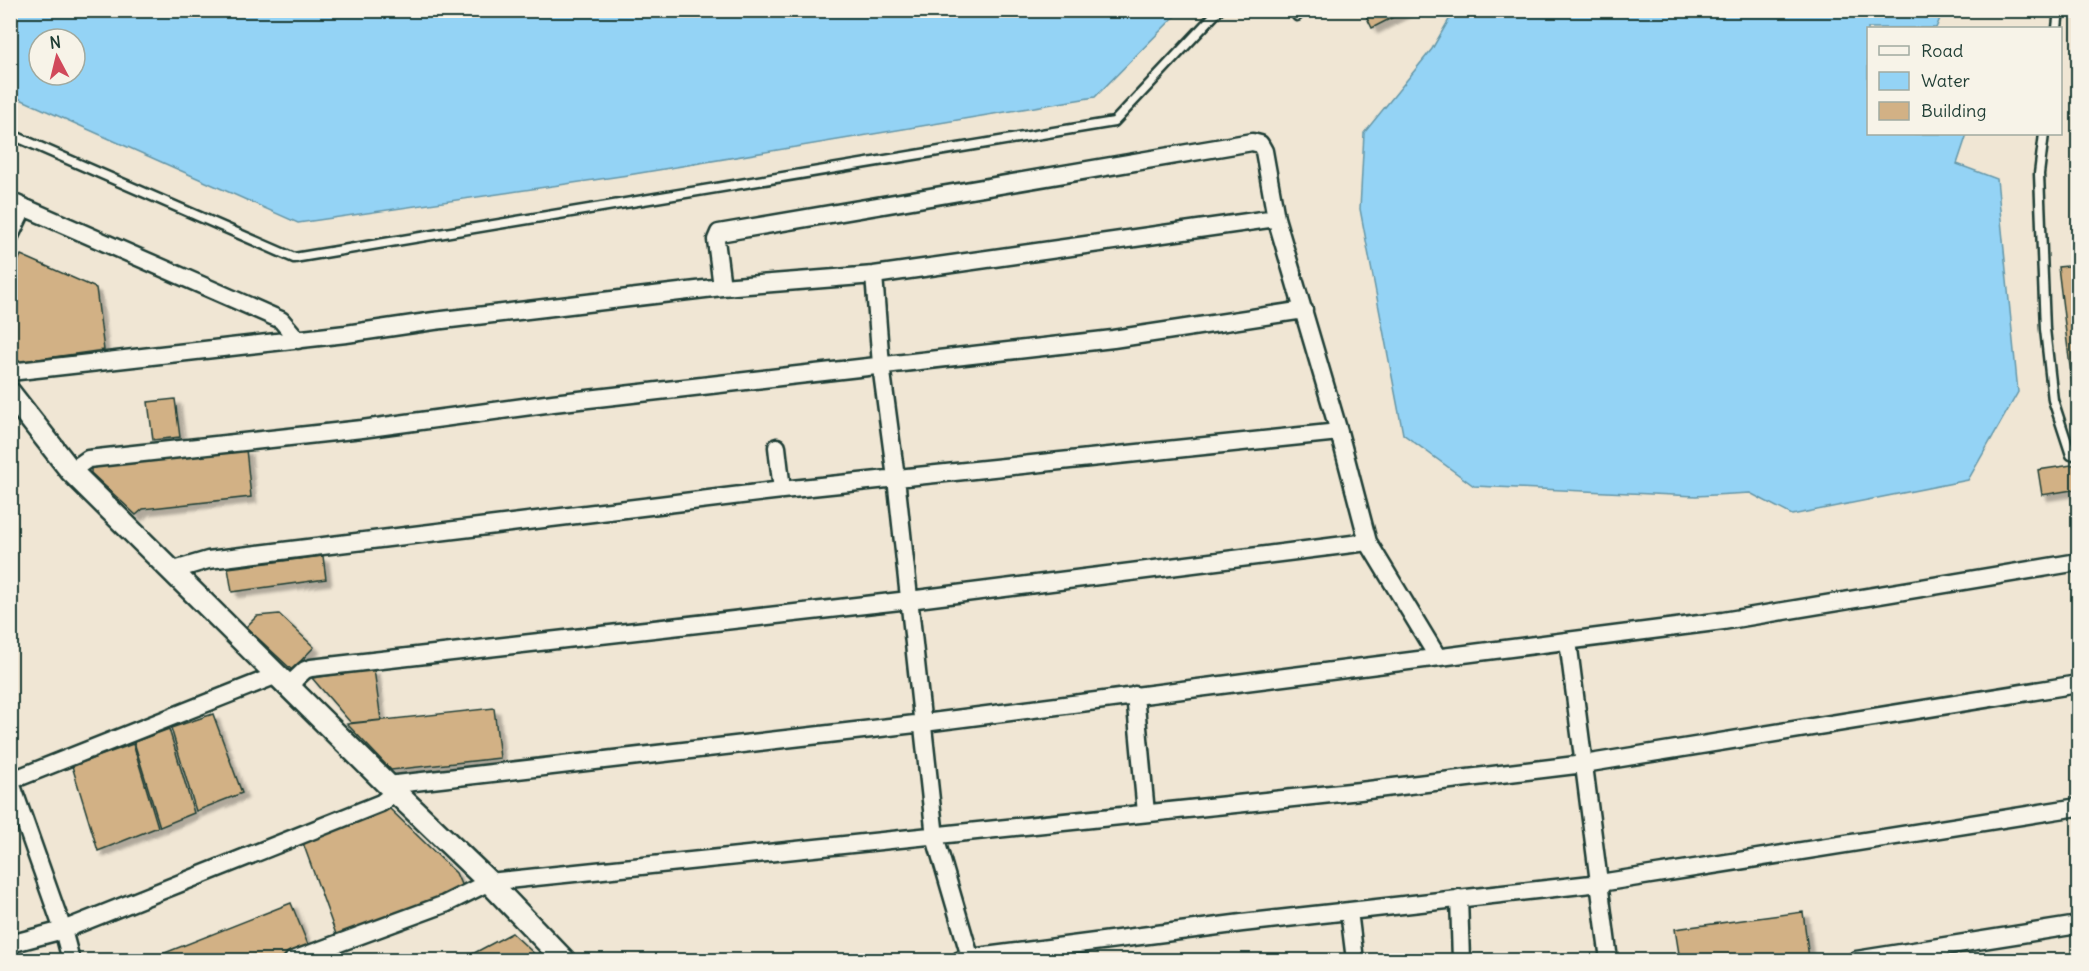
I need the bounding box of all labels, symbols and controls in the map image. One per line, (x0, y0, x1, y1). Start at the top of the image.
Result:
north arrow (27, 27, 87, 87)
legend (1867, 27, 2062, 135)
text: N (48, 32, 62, 53)
text: Road (1921, 39, 1964, 62)
text: Water (1921, 69, 1971, 92)
text: Building (1921, 99, 1986, 122)

